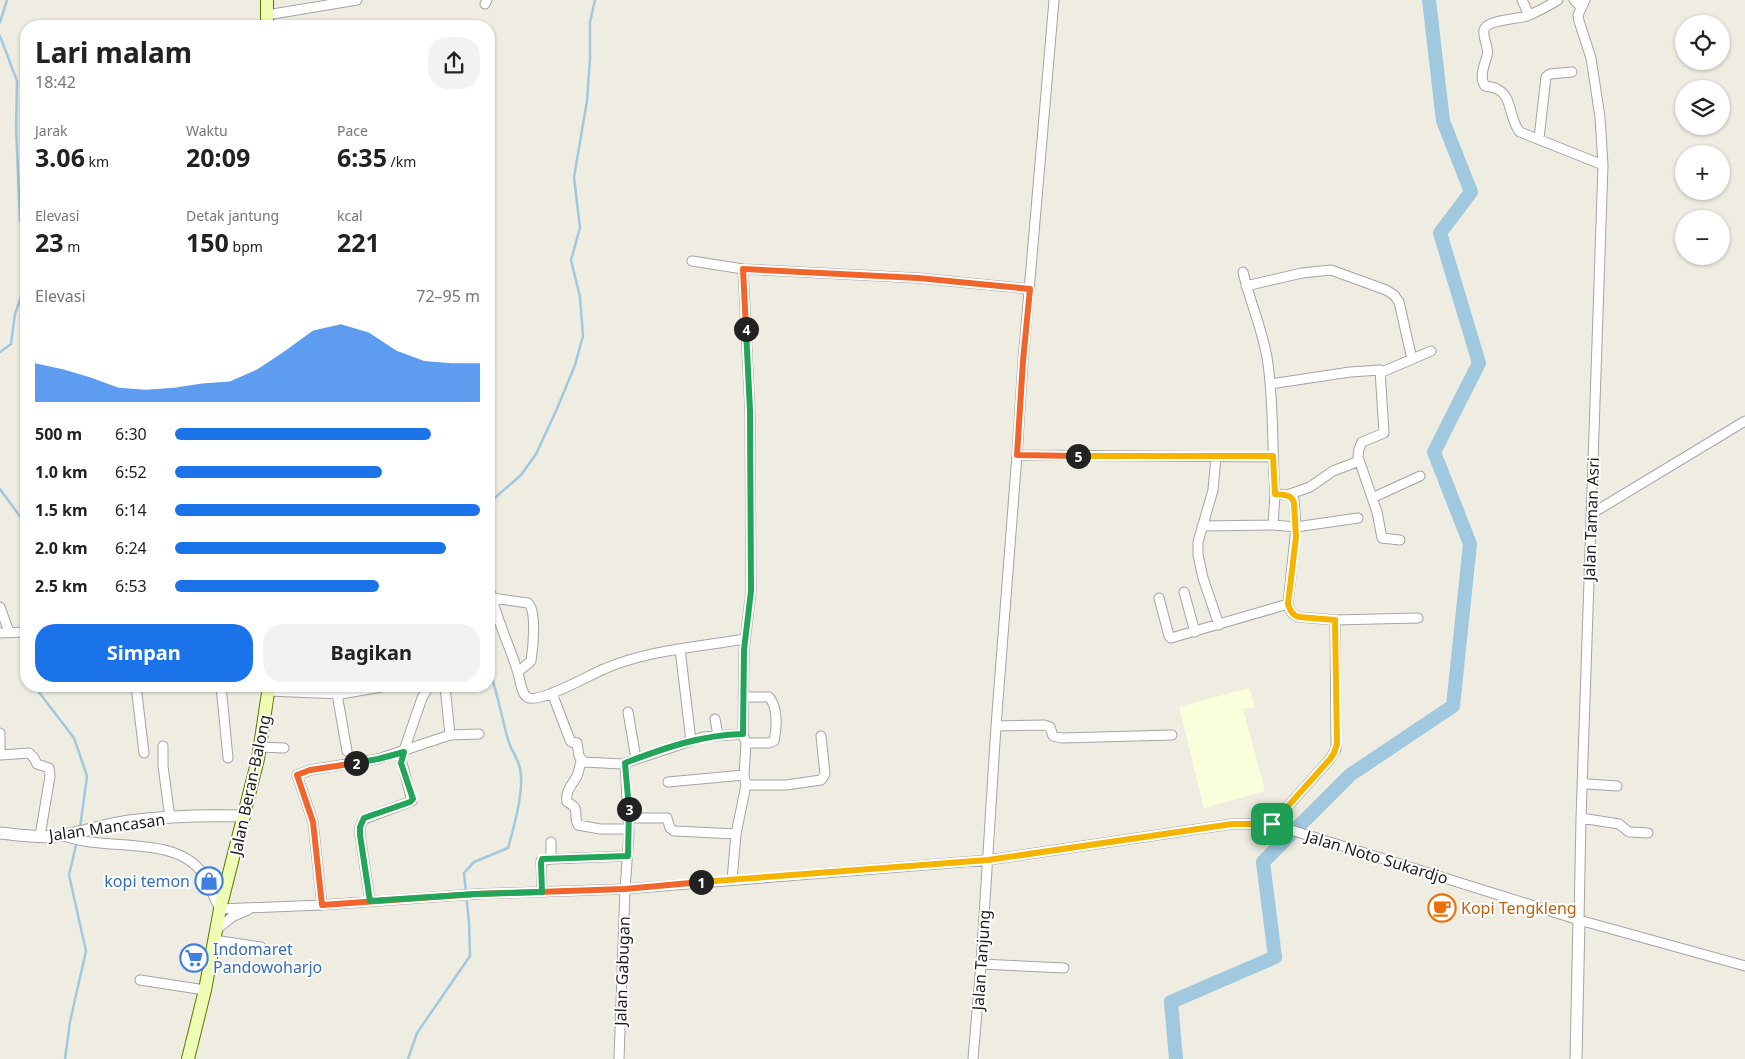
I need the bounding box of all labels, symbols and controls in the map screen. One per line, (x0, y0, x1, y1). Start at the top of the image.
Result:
map controls (1675, 15, 1730, 265)
button: locate (1675, 15, 1730, 70)
text: Lari malam (35, 33, 192, 71)
button: share (428, 37, 480, 89)
text: 18:42 (35, 71, 76, 93)
button: layers (1675, 80, 1730, 135)
text: Jarak (35, 121, 68, 140)
text: Waktu (186, 121, 228, 140)
text: Pace (337, 121, 368, 140)
text: 3.06 (35, 140, 85, 174)
text: 20:09 (186, 140, 250, 174)
text: 6:35 (337, 140, 387, 174)
button: + (1675, 145, 1730, 200)
text: km (85, 152, 109, 171)
text: /km (387, 152, 416, 171)
text: Elevasi (35, 206, 79, 225)
text: Detak jantung (186, 206, 279, 225)
text: kcal (337, 206, 363, 225)
button: − (1675, 210, 1730, 265)
text: 23 (35, 225, 64, 259)
text: 150 (186, 225, 229, 259)
text: 221 (337, 225, 380, 259)
text: m (64, 237, 80, 256)
text: bpm (229, 237, 263, 256)
text: Elevasi (35, 285, 86, 307)
text: 72–95 m (416, 285, 480, 307)
pin: 4 (734, 316, 758, 342)
text: 4 (742, 320, 751, 339)
text: 500 m (35, 423, 82, 445)
text: 6:30 (115, 423, 147, 445)
pin: 5 (1066, 444, 1090, 468)
text: 5 (1074, 447, 1083, 466)
street label: Jalan Taman Asri (1578, 457, 1604, 583)
text: 1.0 km (35, 461, 87, 483)
text: 6:52 (115, 461, 147, 483)
text: 1.5 km (35, 499, 87, 521)
text: 6:14 (115, 499, 147, 521)
text: 2.0 km (35, 537, 87, 559)
text: 6:24 (115, 537, 147, 559)
text: 2.5 km (35, 575, 87, 597)
text: 6:53 (115, 575, 147, 597)
button: Simpan (35, 624, 253, 682)
button: Bagikan (263, 624, 480, 682)
street label: Jalan Beran-Balong (224, 713, 276, 859)
pin: 2 (344, 750, 368, 776)
text: 2 (352, 754, 361, 773)
pin: 3 (616, 796, 642, 822)
text: 3 (625, 800, 634, 819)
pin (1251, 803, 1293, 845)
street label: Jalan Mancasan (46, 808, 166, 846)
icon: arrive (1258, 810, 1286, 838)
street label: Jalan Noto Sukardjo (1301, 824, 1451, 889)
shop icon: kopi temon (194, 866, 224, 896)
place label: kopi temon (104, 870, 190, 892)
pin: 1 (688, 870, 714, 894)
text: 1 (697, 873, 706, 892)
cafe icon: Kopi Tengkleng (1427, 893, 1457, 923)
place label: Kopi Tengkleng (1461, 897, 1577, 919)
street label: Jalan Tanjung (966, 909, 995, 1013)
street label: Jalan Gabugan (609, 916, 635, 1028)
place label: Indomaret Pandowoharjo (213, 938, 322, 978)
supermarket icon: Indomaret Pandowoharjo (179, 943, 209, 973)

